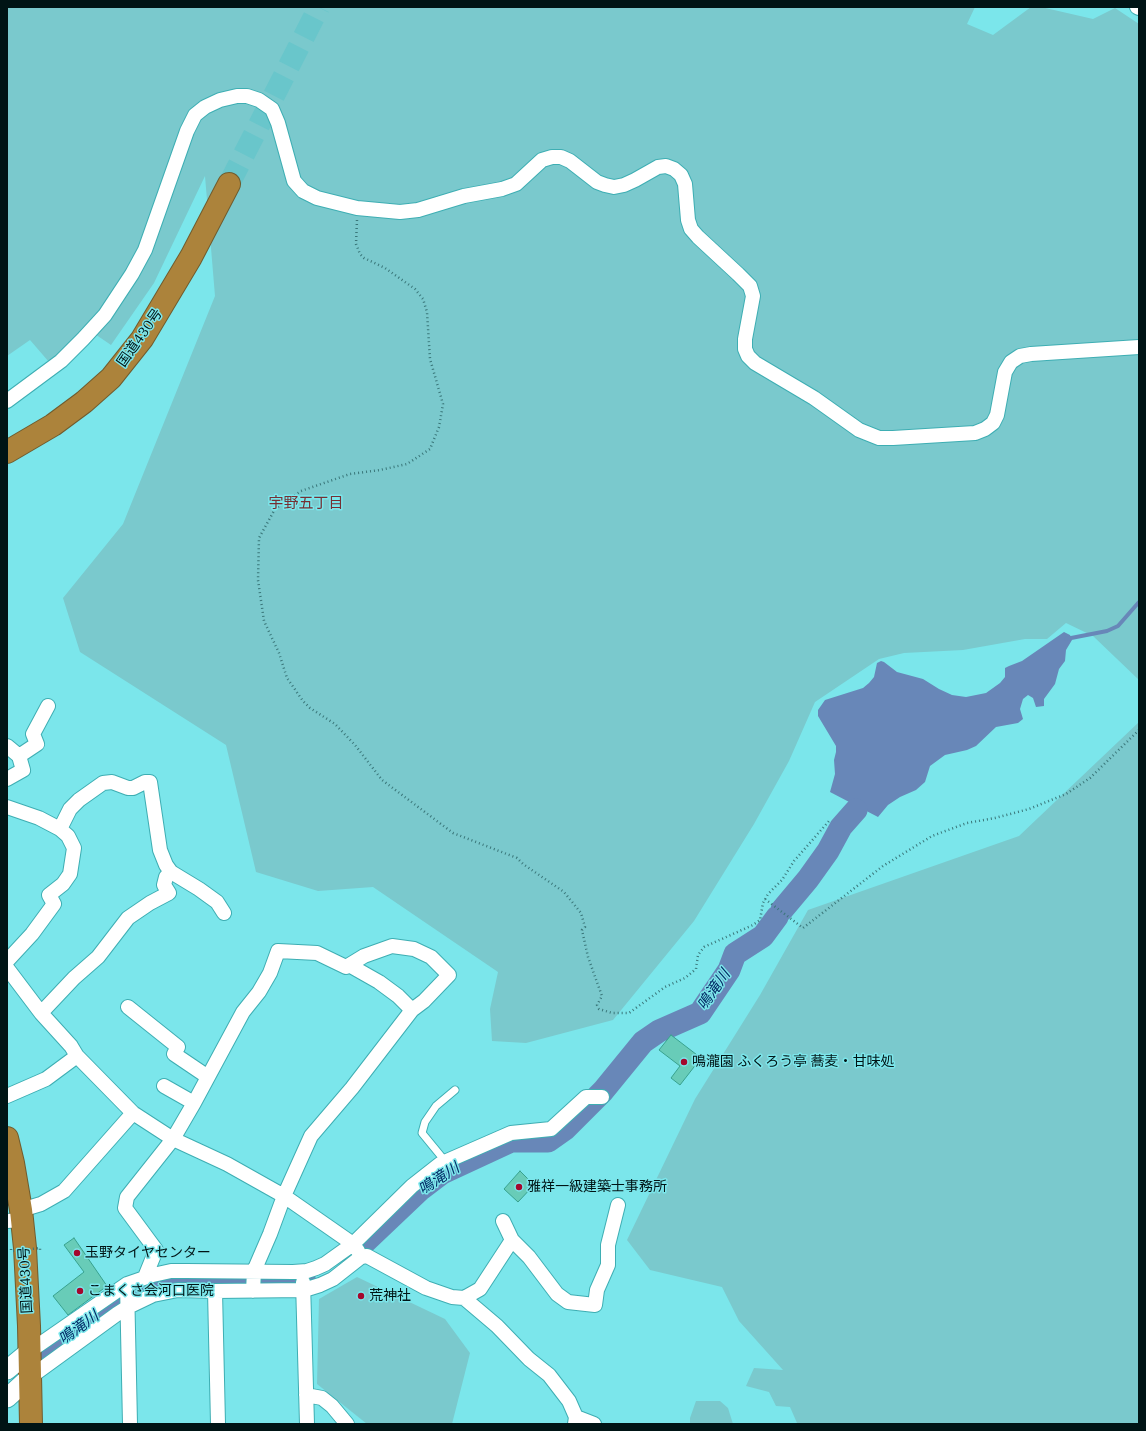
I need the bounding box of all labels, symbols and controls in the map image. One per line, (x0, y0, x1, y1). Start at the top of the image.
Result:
street label: 国道430号 (114, 306, 166, 370)
district label: 宇野五丁目 (269, 495, 343, 513)
water label: 鳴滝川 (694, 966, 734, 1014)
place label: 鳴瀧園 ふくろう亭 蕎麦・甘味処 (692, 1054, 894, 1070)
marker: 鳴瀧園 ふくろう亭 蕎麦・甘味処 (679, 1057, 689, 1067)
water label: 鳴滝川 (415, 1159, 463, 1199)
place label: 雅祥一級建築士事務所 (527, 1179, 667, 1195)
marker: 雅祥一級建築士事務所 (514, 1182, 524, 1192)
place label: 玉野タイヤセンター (85, 1245, 211, 1261)
street label: 国道430号 (16, 1246, 36, 1314)
marker: 玉野タイヤセンター (72, 1248, 82, 1258)
place label: こまくさ会河口医院 (88, 1283, 214, 1299)
marker: こまくさ会河口医院 (75, 1286, 85, 1296)
place label: 荒神社 (369, 1288, 411, 1304)
marker: 荒神社 (356, 1291, 366, 1301)
water label: 鳴滝川 (56, 1307, 102, 1349)

